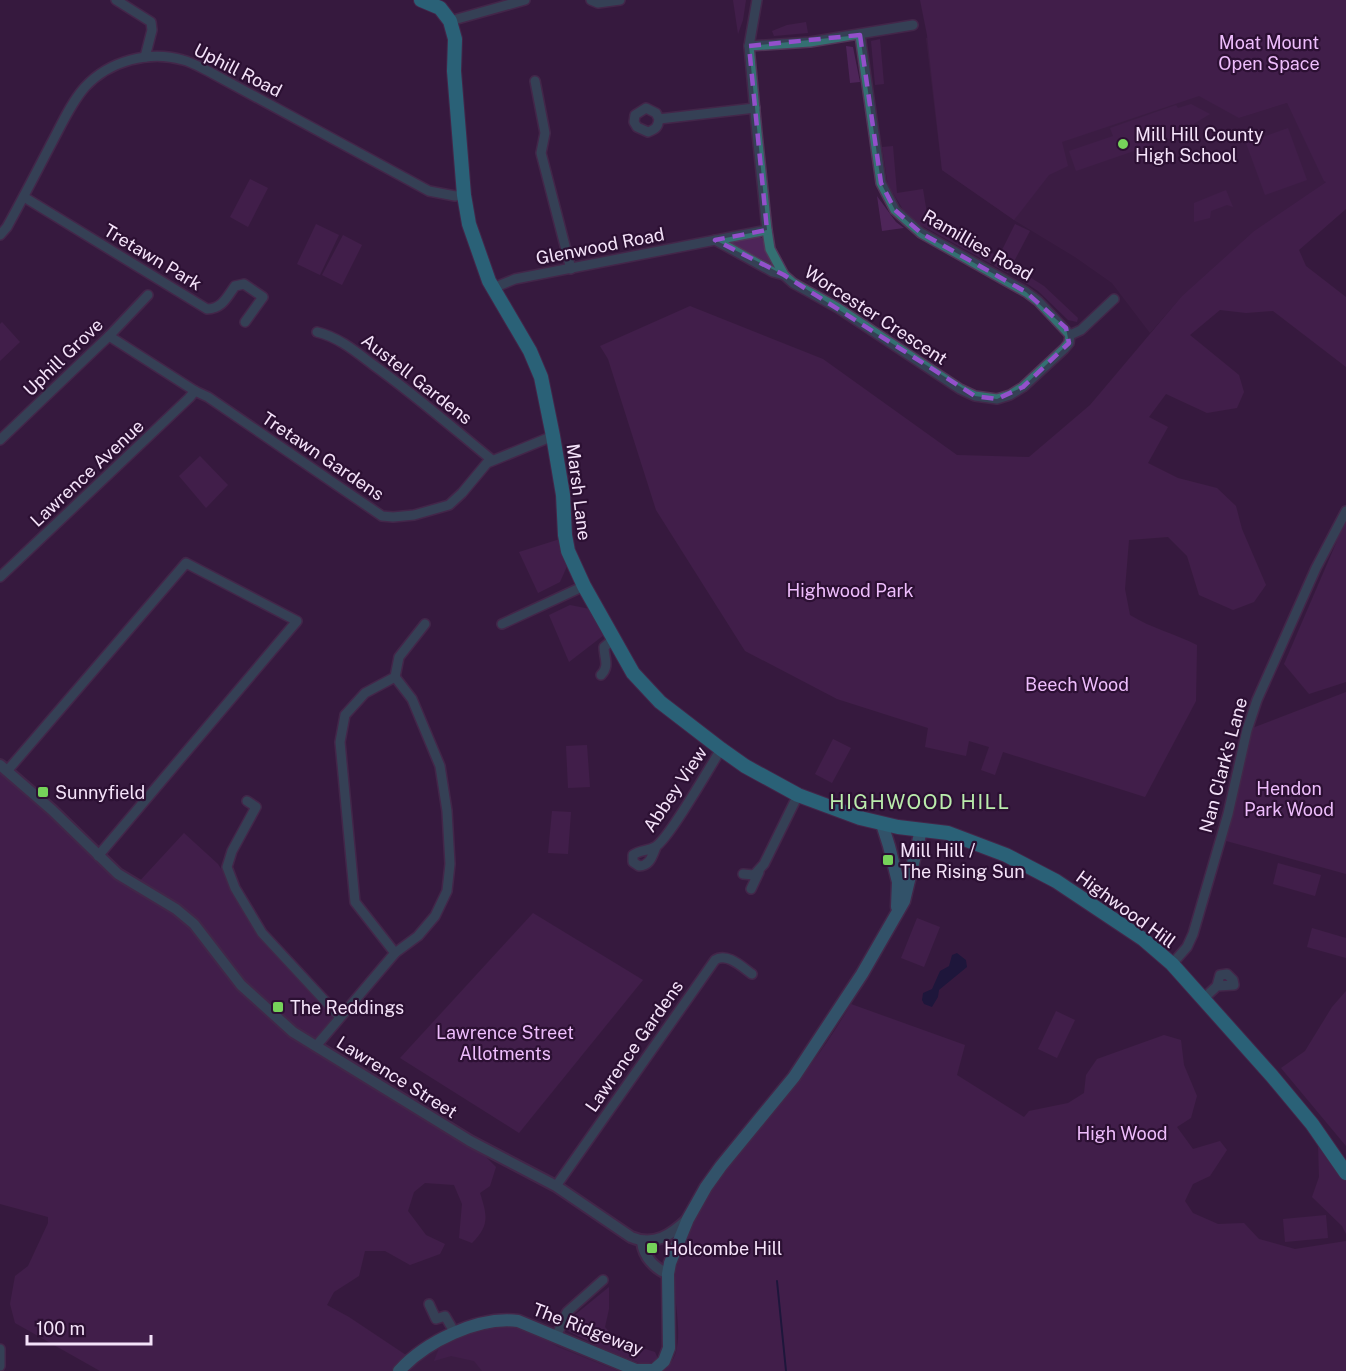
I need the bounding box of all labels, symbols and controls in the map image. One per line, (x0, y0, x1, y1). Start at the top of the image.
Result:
park label: Moat Mount Open Space (1218, 32, 1320, 74)
street label: Uphill Road (190, 39, 286, 101)
place label: Mill Hill County High School (1135, 124, 1264, 166)
marker: Mill Hill County High School (1116, 137, 1130, 151)
street label: Ramillies Road (919, 205, 1037, 285)
street label: Tretawn Park (100, 220, 206, 294)
street label: Glenwood Road (534, 223, 666, 269)
street label: Worcester Crescent (801, 261, 951, 369)
street label: Uphill Grove (19, 314, 107, 400)
street label: Austell Gardens (358, 329, 476, 429)
street label: Tretawn Gardens (258, 407, 388, 505)
street label: Lawrence Avenue (26, 415, 148, 531)
street label: Marsh Lane (563, 442, 595, 542)
park label: Highwood Park (786, 580, 914, 601)
park label: Beech Wood (1025, 674, 1129, 695)
street label: Nan Clark's Lane (1195, 695, 1251, 835)
street label: Abbey View (639, 742, 711, 836)
park label: Hendon Park Wood (1244, 778, 1334, 820)
place label: Sunnyfield (55, 782, 145, 803)
marker: Sunnyfield (36, 785, 50, 799)
district label: HIGHWOOD HILL (829, 790, 1011, 814)
place label: Mill Hill / The Rising Sun (900, 840, 1025, 882)
marker: Mill Hill / The Rising Sun (881, 853, 895, 867)
street label: Highwood Hill (1072, 866, 1180, 952)
street label: Lawrence Gardens (581, 976, 687, 1116)
place label: The Reddings (290, 997, 404, 1018)
marker: The Reddings (271, 1000, 285, 1014)
park label: Lawrence Street Allotments (436, 1022, 574, 1064)
street label: Lawrence Street (333, 1032, 461, 1122)
park label: High Wood (1076, 1123, 1168, 1144)
place label: Holcombe Hill (664, 1238, 783, 1259)
marker: Holcombe Hill (645, 1241, 659, 1255)
street label: The Ridgeway (530, 1298, 647, 1360)
scale bar (27, 1308, 152, 1346)
text: 100 m (36, 1318, 85, 1339)

